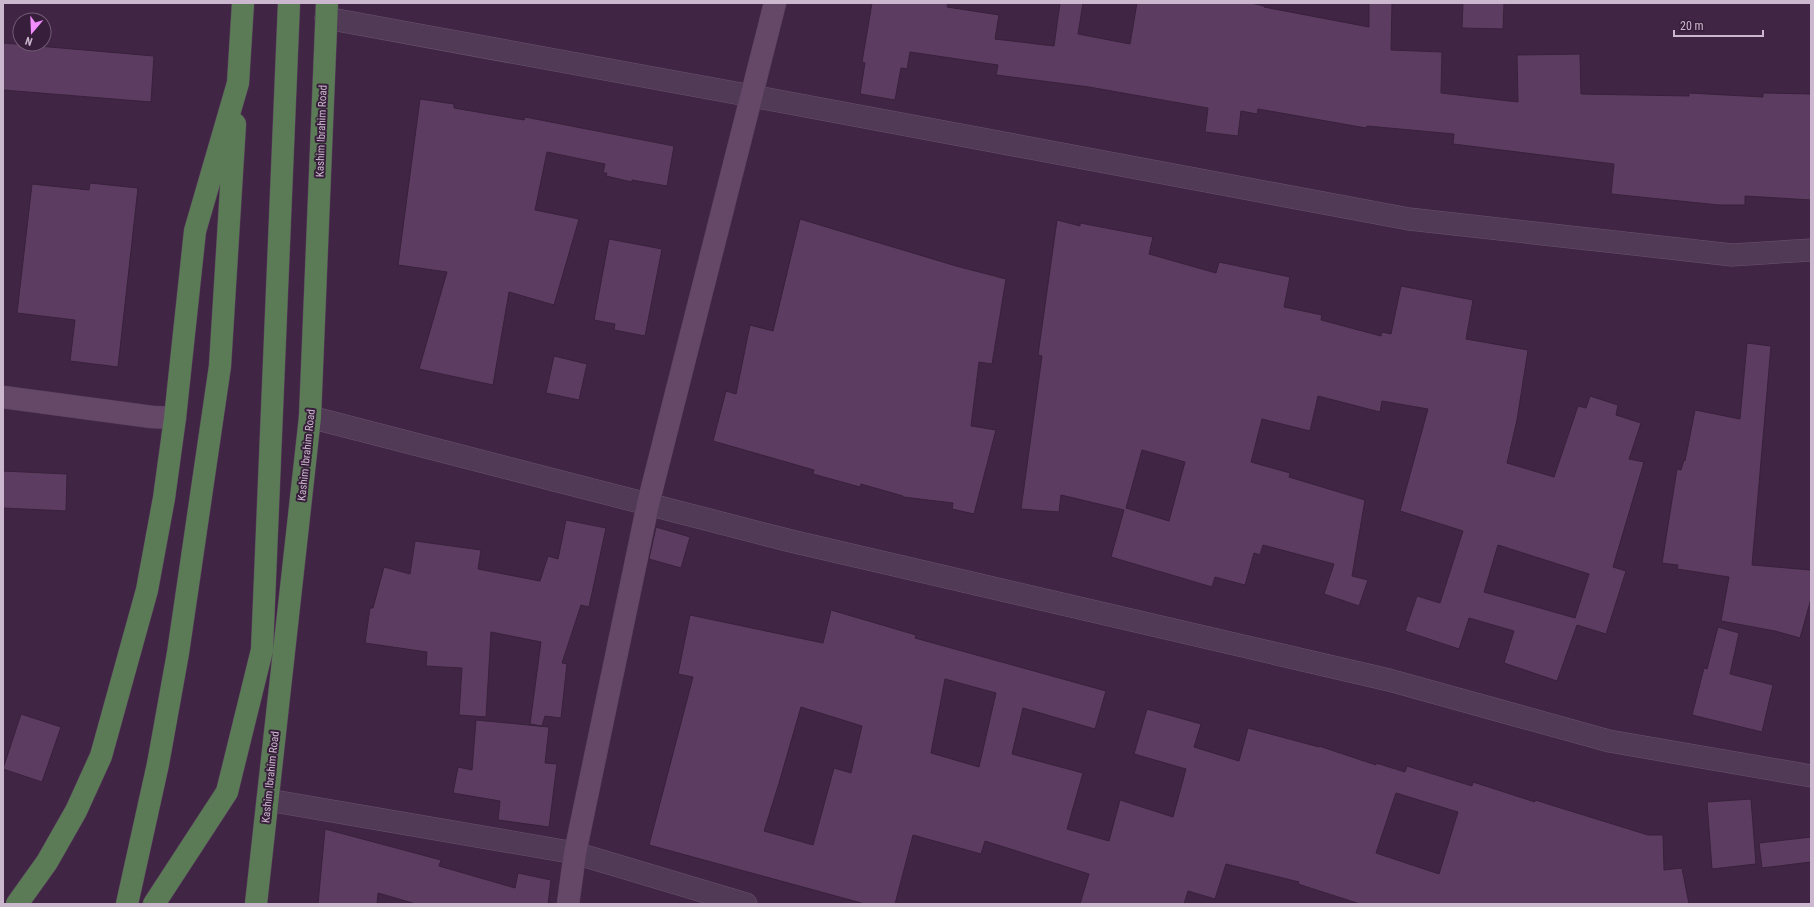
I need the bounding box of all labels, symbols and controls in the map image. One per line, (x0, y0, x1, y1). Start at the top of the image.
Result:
north arrow (12, 12, 52, 52)
scale bar (1674, 12, 1763, 38)
text: 20 m (1680, 19, 1704, 33)
text: N (23, 34, 34, 48)
street label: Kashim Ibrahim Road (313, 85, 330, 177)
street label: Kashim Ibrahim Road (295, 409, 318, 502)
street label: Kashim Ibrahim Road (259, 731, 282, 824)

